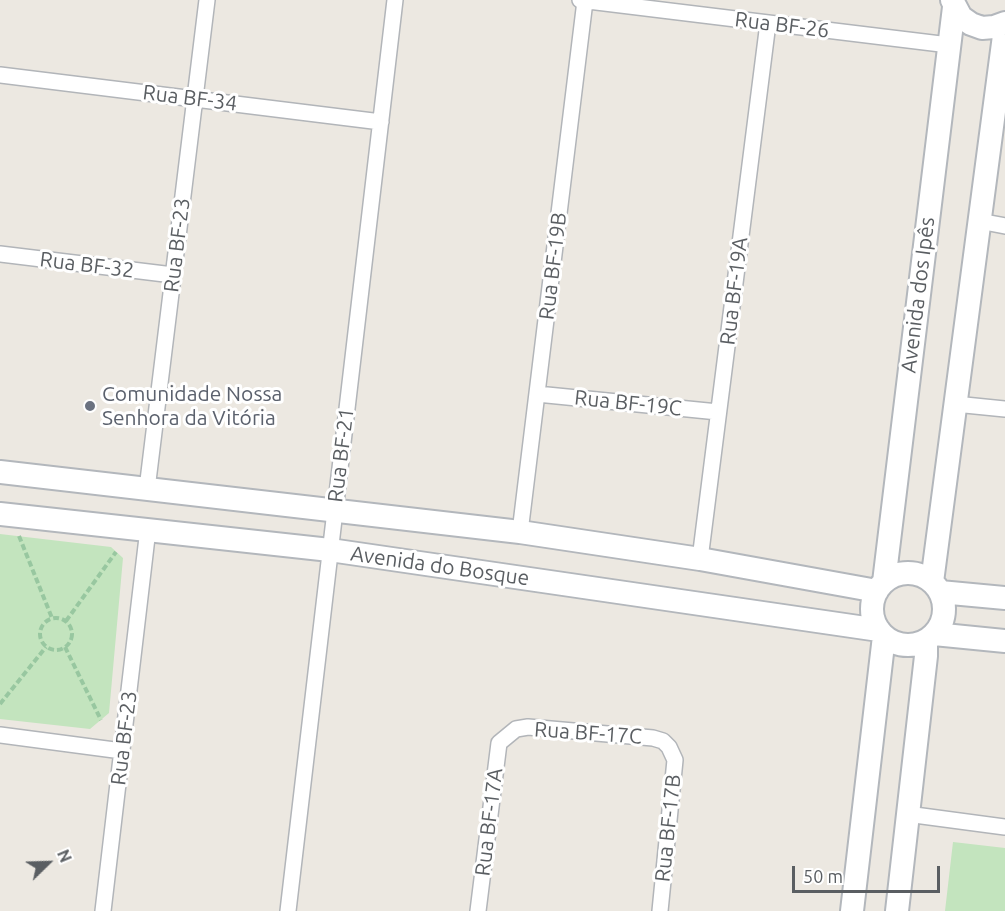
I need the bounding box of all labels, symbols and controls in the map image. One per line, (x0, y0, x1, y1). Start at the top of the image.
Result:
street label: Rua BF-26 (733, 7, 831, 43)
street label: Rua BF-34 (141, 80, 239, 116)
street label: Rua BF-23 (159, 196, 195, 294)
street label: Rua BF-19B (534, 211, 572, 321)
street label: Avenida dos Ipês (896, 216, 940, 374)
street label: Rua BF-19A (715, 236, 753, 346)
street label: Rua BF-32 (38, 247, 136, 283)
place label: Comunidade Nossa Senhora da Vitória (102, 381, 282, 431)
street label: Rua BF-19C (573, 385, 683, 421)
marker: Comunidade Nossa Senhora da Vitória (83, 399, 97, 413)
street label: Rua BF-21 (323, 406, 359, 504)
street label: Avenida do Bosque (349, 541, 531, 591)
street label: Rua BF-23 (106, 689, 142, 787)
street label: Rua BF-17C (533, 717, 643, 749)
street label: Rua BF-17A (470, 767, 508, 877)
street label: Rua BF-17B (650, 773, 686, 883)
north arrow (18, 833, 78, 893)
text: N (54, 847, 75, 865)
scale bar (795, 854, 944, 892)
text: 50 m (803, 866, 843, 886)

